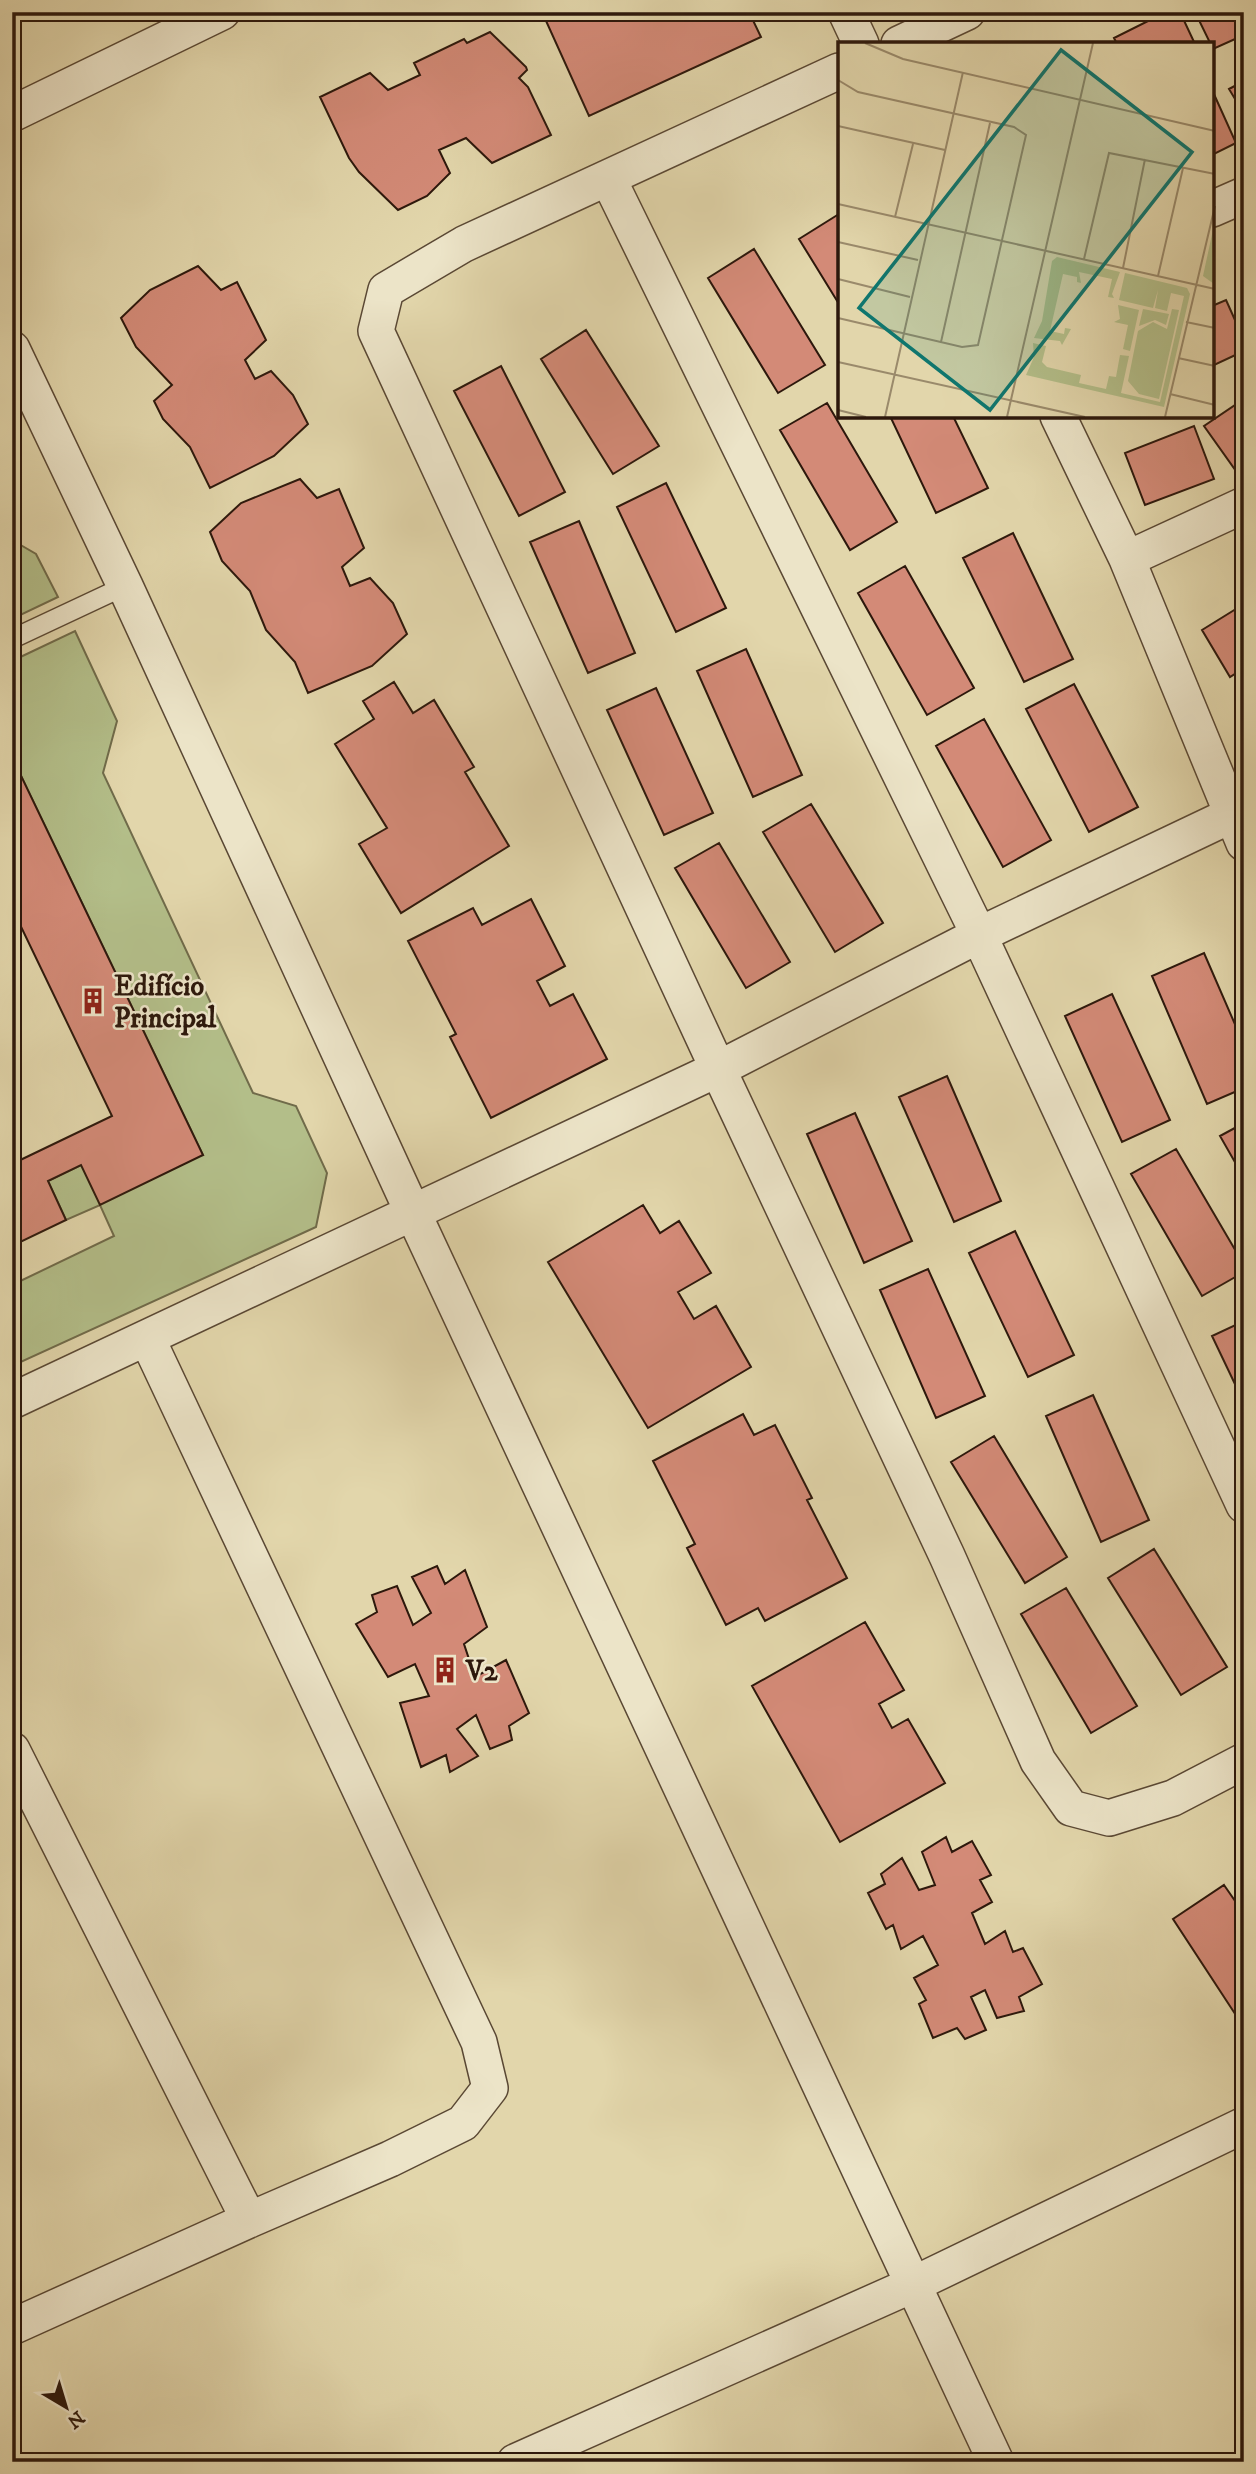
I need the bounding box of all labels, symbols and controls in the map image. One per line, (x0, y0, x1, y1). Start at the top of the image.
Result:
inset map (838, 42, 1214, 418)
place label: Edifício Principal (114, 969, 217, 1036)
building icon: Edifício Principal (78, 986, 108, 1016)
place label: V2 (465, 1654, 498, 1689)
building icon: V2 (430, 1655, 460, 1685)
north arrow (32, 2372, 102, 2442)
text: N (62, 2405, 89, 2433)

